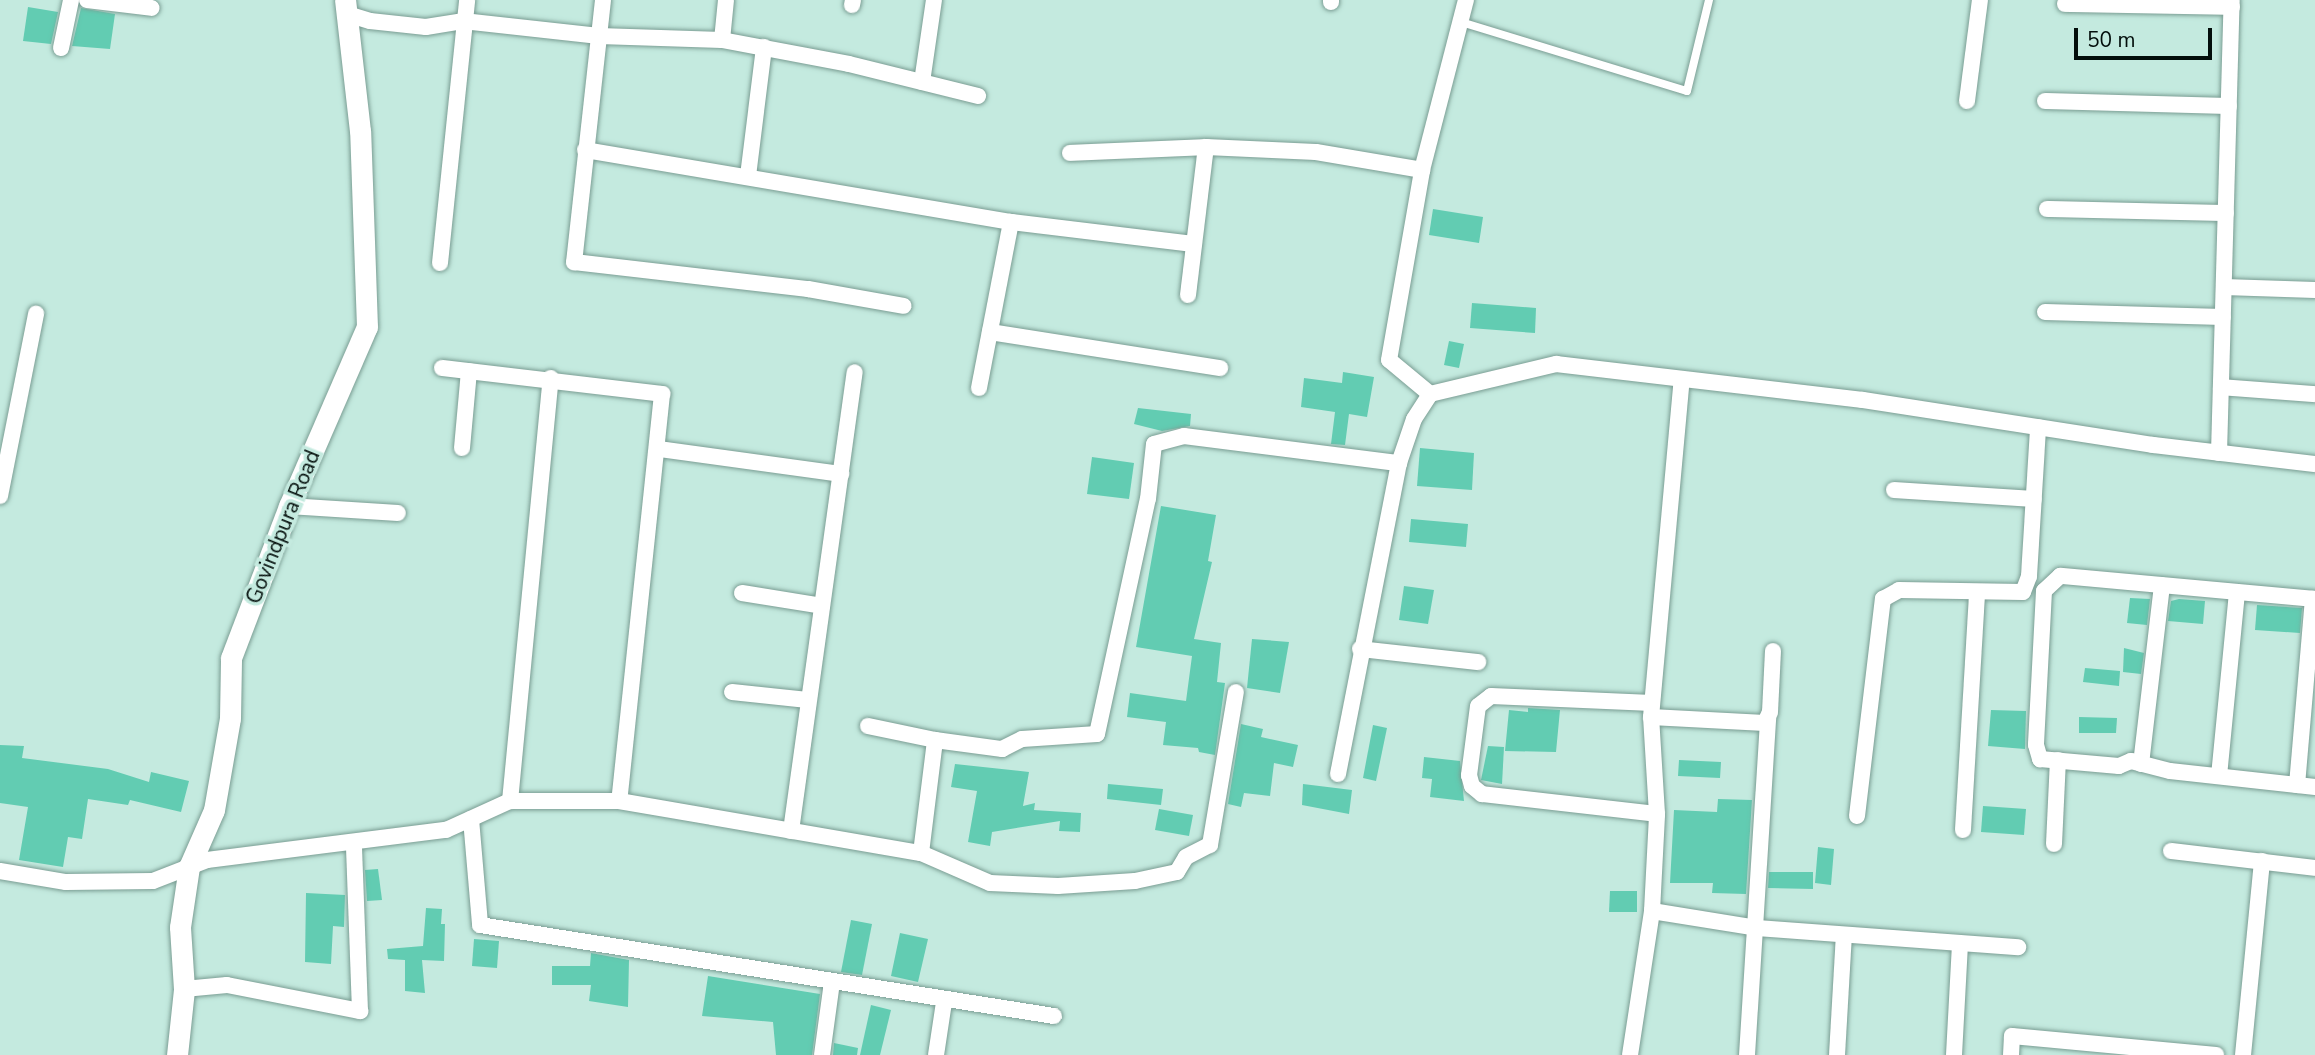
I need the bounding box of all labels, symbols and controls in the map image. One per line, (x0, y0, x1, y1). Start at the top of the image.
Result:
scale bar (2077, 14, 2215, 58)
text: 50 m (2087, 26, 2136, 54)
street label: Govindpura Road (241, 447, 325, 607)

